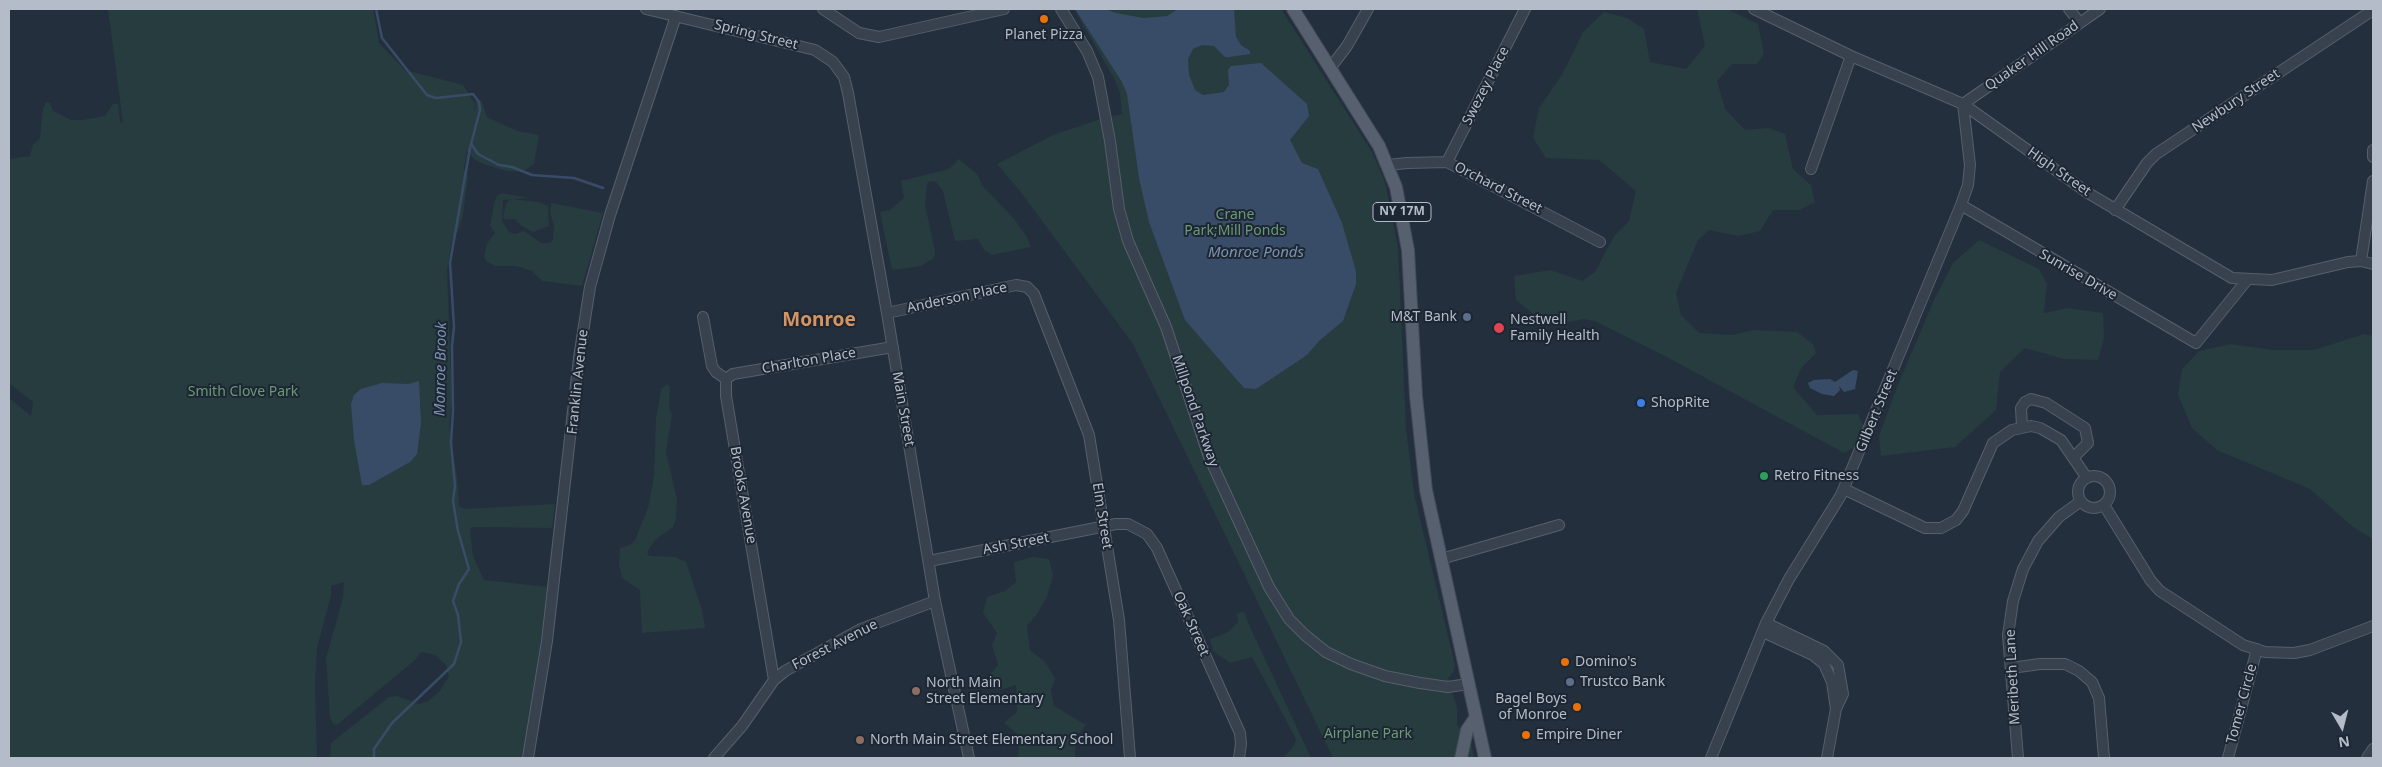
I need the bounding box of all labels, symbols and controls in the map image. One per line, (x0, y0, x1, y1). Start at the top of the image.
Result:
marker: Planet Pizza (1038, 13, 1050, 25)
street label: Spring Street (712, 16, 800, 54)
street label: Quaker Hill Road (1982, 17, 2082, 95)
place label: Planet Pizza (1005, 27, 1083, 43)
street label: Swezey Place (1459, 44, 1513, 128)
street label: Newbury Street (2189, 65, 2283, 137)
street label: High Street (2024, 144, 2094, 200)
street label: Orchard Street (1451, 159, 1545, 217)
road number: NY 17M (1373, 202, 1431, 222)
park label: Crane Park;Mill Ponds (1184, 207, 1286, 240)
water label: Monroe Ponds (1208, 244, 1304, 262)
street label: Sunrise Drive (2036, 246, 2120, 304)
street label: Anderson Place (905, 279, 1009, 317)
place label: M&T Bank (1390, 309, 1457, 325)
district label: Monroe (782, 310, 856, 332)
marker: M&T Bank (1461, 311, 1473, 323)
place label: Nestwell Family Health (1510, 312, 1600, 344)
marker: Nestwell Family Health (1492, 321, 1506, 335)
water label: Monroe Brook (431, 322, 451, 416)
street label: Franklin Avenue (564, 329, 592, 435)
street label: Charlton Place (761, 344, 857, 378)
street label: Millpond Parkway (1168, 353, 1222, 469)
street label: Gilbert Street (1853, 367, 1901, 455)
street label: Main Street (888, 370, 918, 448)
park label: Smith Clove Park (188, 384, 298, 400)
place label: ShopRite (1651, 395, 1710, 411)
marker: ShopRite (1635, 397, 1647, 409)
street label: Brooks Avenue (726, 445, 760, 545)
place label: Retro Fitness (1774, 468, 1859, 484)
marker: Retro Fitness (1758, 470, 1770, 482)
street label: Elm Street (1088, 481, 1116, 551)
street label: Ash Street (981, 529, 1051, 559)
street label: Oak Street (1169, 589, 1213, 659)
street label: Forest Avenue (789, 616, 881, 674)
street label: Meribeth Lane (2002, 629, 2024, 725)
place label: Domino's (1575, 654, 1637, 670)
marker: Domino's (1559, 656, 1571, 668)
street label: Tomer Circle (2223, 662, 2261, 746)
place label: Trustco Bank (1580, 674, 1665, 690)
place label: North Main Street Elementary (926, 675, 1043, 708)
marker: Trustco Bank (1564, 676, 1576, 688)
marker: North Main Street Elementary (910, 685, 922, 697)
place label: Bagel Boys of Monroe (1495, 691, 1567, 724)
marker: Bagel Boys of Monroe (1571, 701, 1583, 713)
north arrow (2317, 702, 2367, 752)
park label: Airplane Park (1324, 726, 1412, 742)
place label: Empire Diner (1536, 727, 1622, 743)
marker: Empire Diner (1520, 729, 1532, 741)
place label: North Main Street Elementary School (870, 732, 1113, 748)
text: N (2337, 732, 2351, 753)
marker: North Main Street Elementary School (854, 734, 866, 746)

